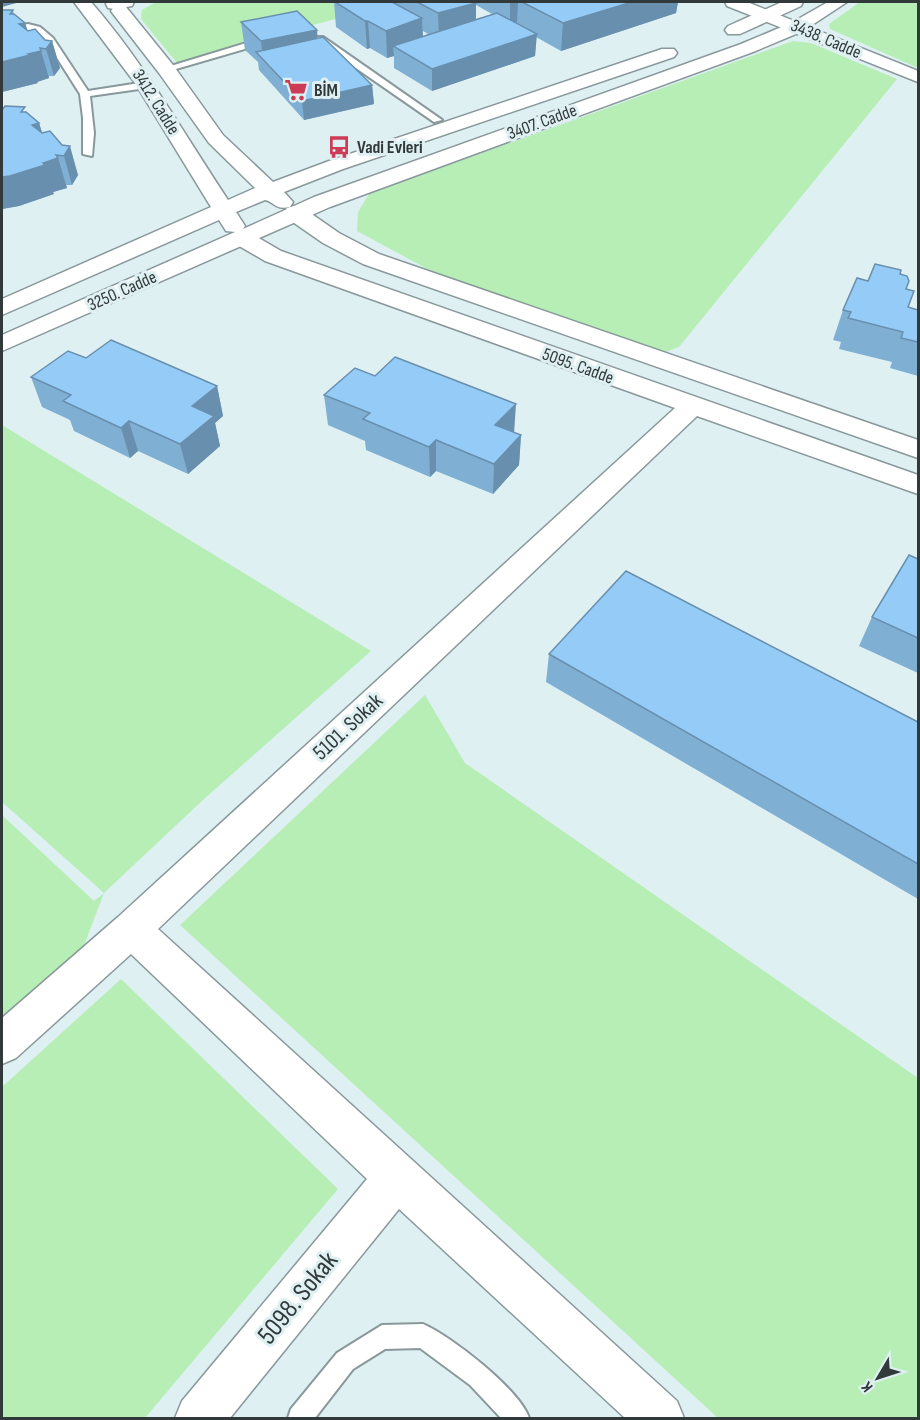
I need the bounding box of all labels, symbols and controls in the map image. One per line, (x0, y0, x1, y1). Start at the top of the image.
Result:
street label: 3438. Cadde (788, 15, 864, 63)
street label: 3412. Cadde (128, 66, 184, 138)
supermarket icon: BİM (283, 77, 309, 103)
place label: BİM (314, 80, 338, 101)
street label: 3407. Cadde (504, 100, 580, 144)
bus stop icon: Vadi Evleri (326, 134, 352, 160)
place label: Vadi Evleri (357, 137, 423, 158)
street label: 3250. Cadde (84, 266, 160, 316)
street label: 5095. Cadde (540, 343, 616, 389)
street label: 5101. Sokak (307, 687, 389, 766)
street label: 5098. Sokak (251, 1245, 345, 1351)
north arrow (848, 1348, 908, 1408)
text: K (858, 1377, 877, 1396)

